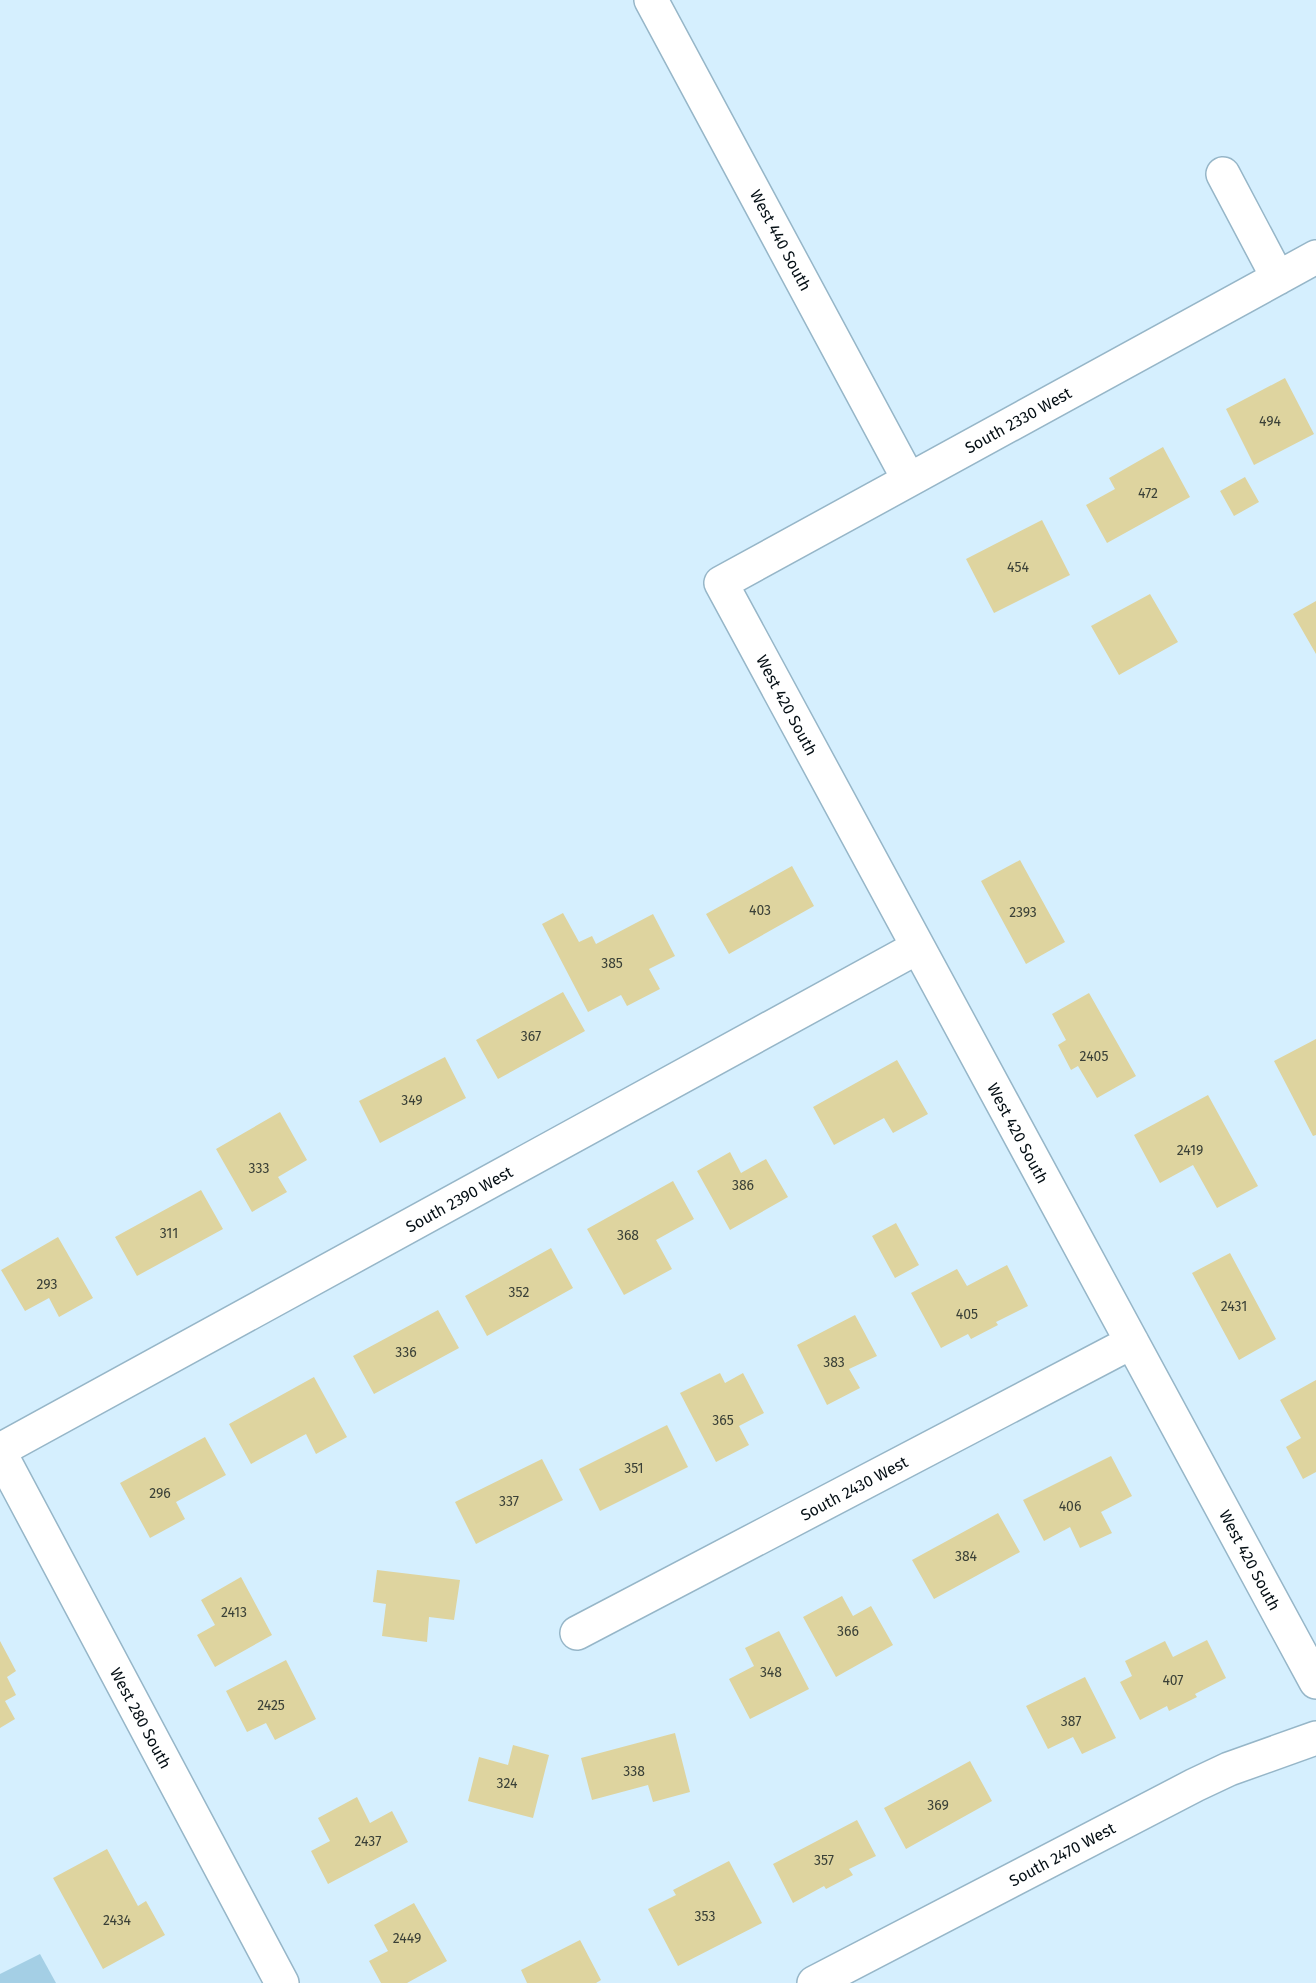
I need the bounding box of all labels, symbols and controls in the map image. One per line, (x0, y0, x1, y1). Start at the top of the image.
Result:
street label: West 440 South (746, 186, 815, 294)
street label: South 2330 West (962, 383, 1075, 458)
house number: 494 (1259, 413, 1281, 430)
house number: 472 (1138, 485, 1158, 502)
house number: 454 (1007, 559, 1029, 576)
street label: West 420 South (752, 652, 821, 759)
house number: 403 (749, 902, 771, 919)
house number: 2393 (1009, 904, 1037, 921)
house number: 385 (601, 955, 623, 972)
house number: 367 (521, 1028, 541, 1045)
house number: 2405 (1080, 1048, 1108, 1065)
street label: West 420 South (983, 1080, 1052, 1187)
house number: 349 (401, 1092, 423, 1109)
house number: 2419 (1177, 1142, 1203, 1159)
house number: 333 (249, 1160, 269, 1177)
street label: South 2390 West (403, 1162, 516, 1237)
house number: 386 (732, 1177, 754, 1194)
house number: 311 (160, 1225, 178, 1242)
house number: 368 (617, 1227, 639, 1244)
house number: 293 (37, 1276, 57, 1293)
house number: 352 (509, 1284, 529, 1301)
house number: 2431 (1221, 1298, 1247, 1315)
house number: 405 (956, 1306, 978, 1323)
house number: 336 (395, 1344, 417, 1361)
house number: 383 (823, 1354, 845, 1371)
house number: 365 (712, 1412, 734, 1429)
street label: South 2430 West (797, 1452, 911, 1525)
house number: 351 (624, 1460, 644, 1477)
house number: 296 (149, 1485, 171, 1502)
house number: 337 (499, 1493, 519, 1510)
house number: 406 (1059, 1498, 1081, 1515)
street label: West 420 South (1215, 1507, 1284, 1614)
house number: 384 (955, 1548, 978, 1565)
house number: 2413 (221, 1604, 247, 1621)
house number: 366 (837, 1623, 859, 1640)
street label: West 280 South (106, 1664, 175, 1772)
house number: 348 (760, 1664, 782, 1681)
house number: 407 (1162, 1672, 1184, 1689)
house number: 2425 (257, 1697, 285, 1714)
house number: 387 (1061, 1713, 1081, 1730)
house number: 338 (623, 1763, 645, 1780)
house number: 324 (497, 1775, 518, 1792)
house number: 369 (927, 1797, 949, 1814)
street label: South 2470 West (1006, 1818, 1119, 1890)
house number: 2437 (355, 1833, 381, 1850)
house number: 357 (814, 1852, 834, 1869)
house number: 353 (695, 1908, 715, 1925)
house number: 2434 (103, 1912, 132, 1929)
house number: 2449 (393, 1930, 421, 1947)

